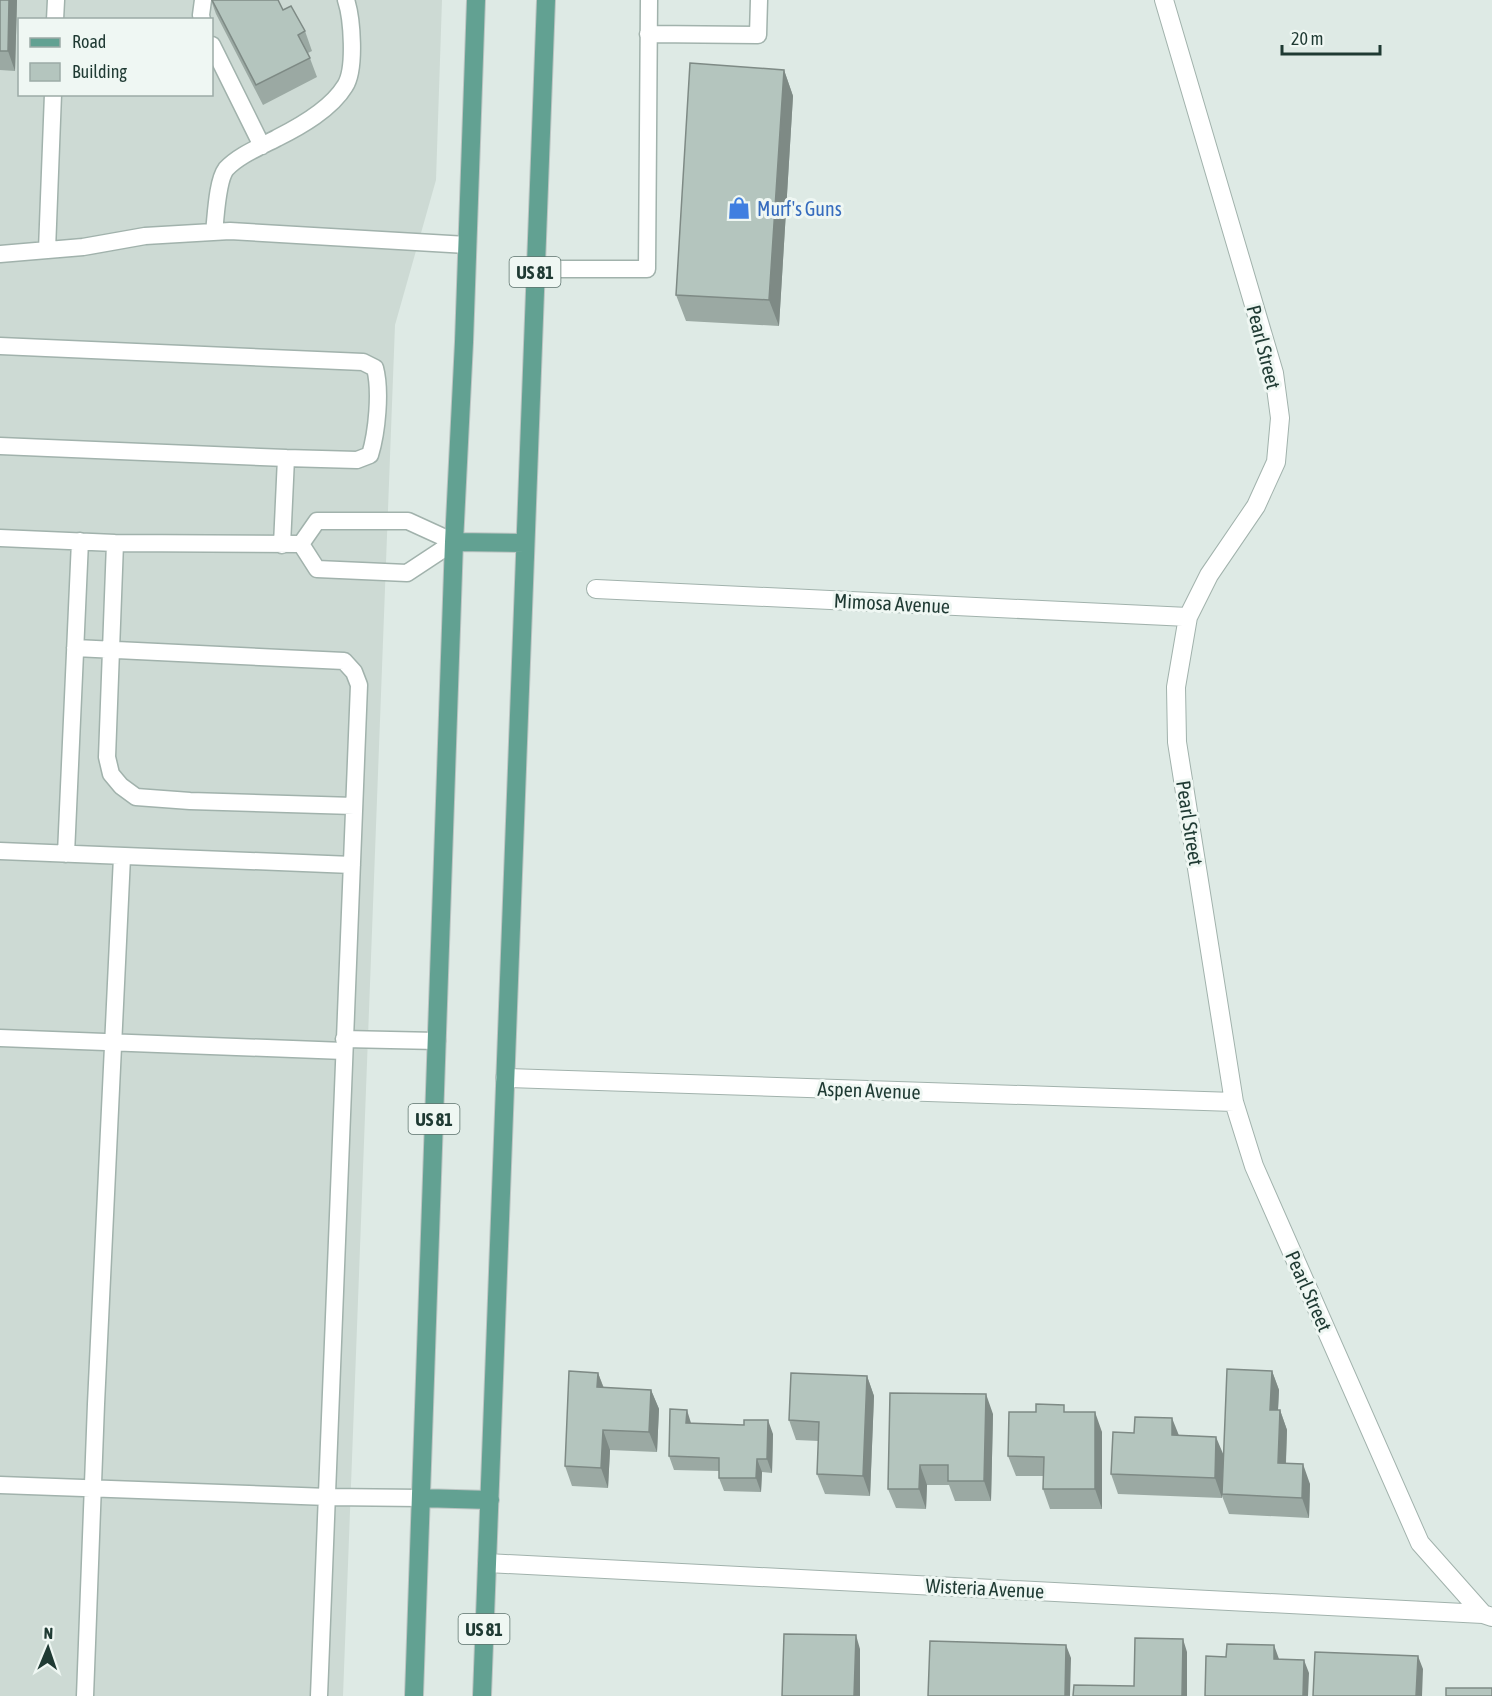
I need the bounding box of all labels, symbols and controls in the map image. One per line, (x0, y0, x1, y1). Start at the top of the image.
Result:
legend (18, 18, 213, 96)
scale bar (1282, 18, 1380, 56)
text: 20 m (1291, 28, 1323, 49)
text: Road (72, 31, 106, 52)
text: Building (72, 61, 127, 82)
shop icon: Murf's Guns (726, 195, 752, 221)
place label: Murf's Guns (757, 197, 842, 220)
road number: US 81 (510, 257, 560, 287)
street label: Pearl Street (1242, 303, 1286, 392)
street label: Mimosa Avenue (833, 588, 951, 618)
street label: Pearl Street (1172, 779, 1208, 867)
street label: Aspen Avenue (817, 1077, 921, 1103)
road number: US 81 (408, 1104, 460, 1134)
street label: Pearl Street (1281, 1247, 1337, 1335)
street label: Wisteria Avenue (925, 1573, 1045, 1603)
road number: US 81 (458, 1614, 510, 1644)
north arrow (18, 1618, 78, 1678)
text: N (43, 1624, 54, 1642)

